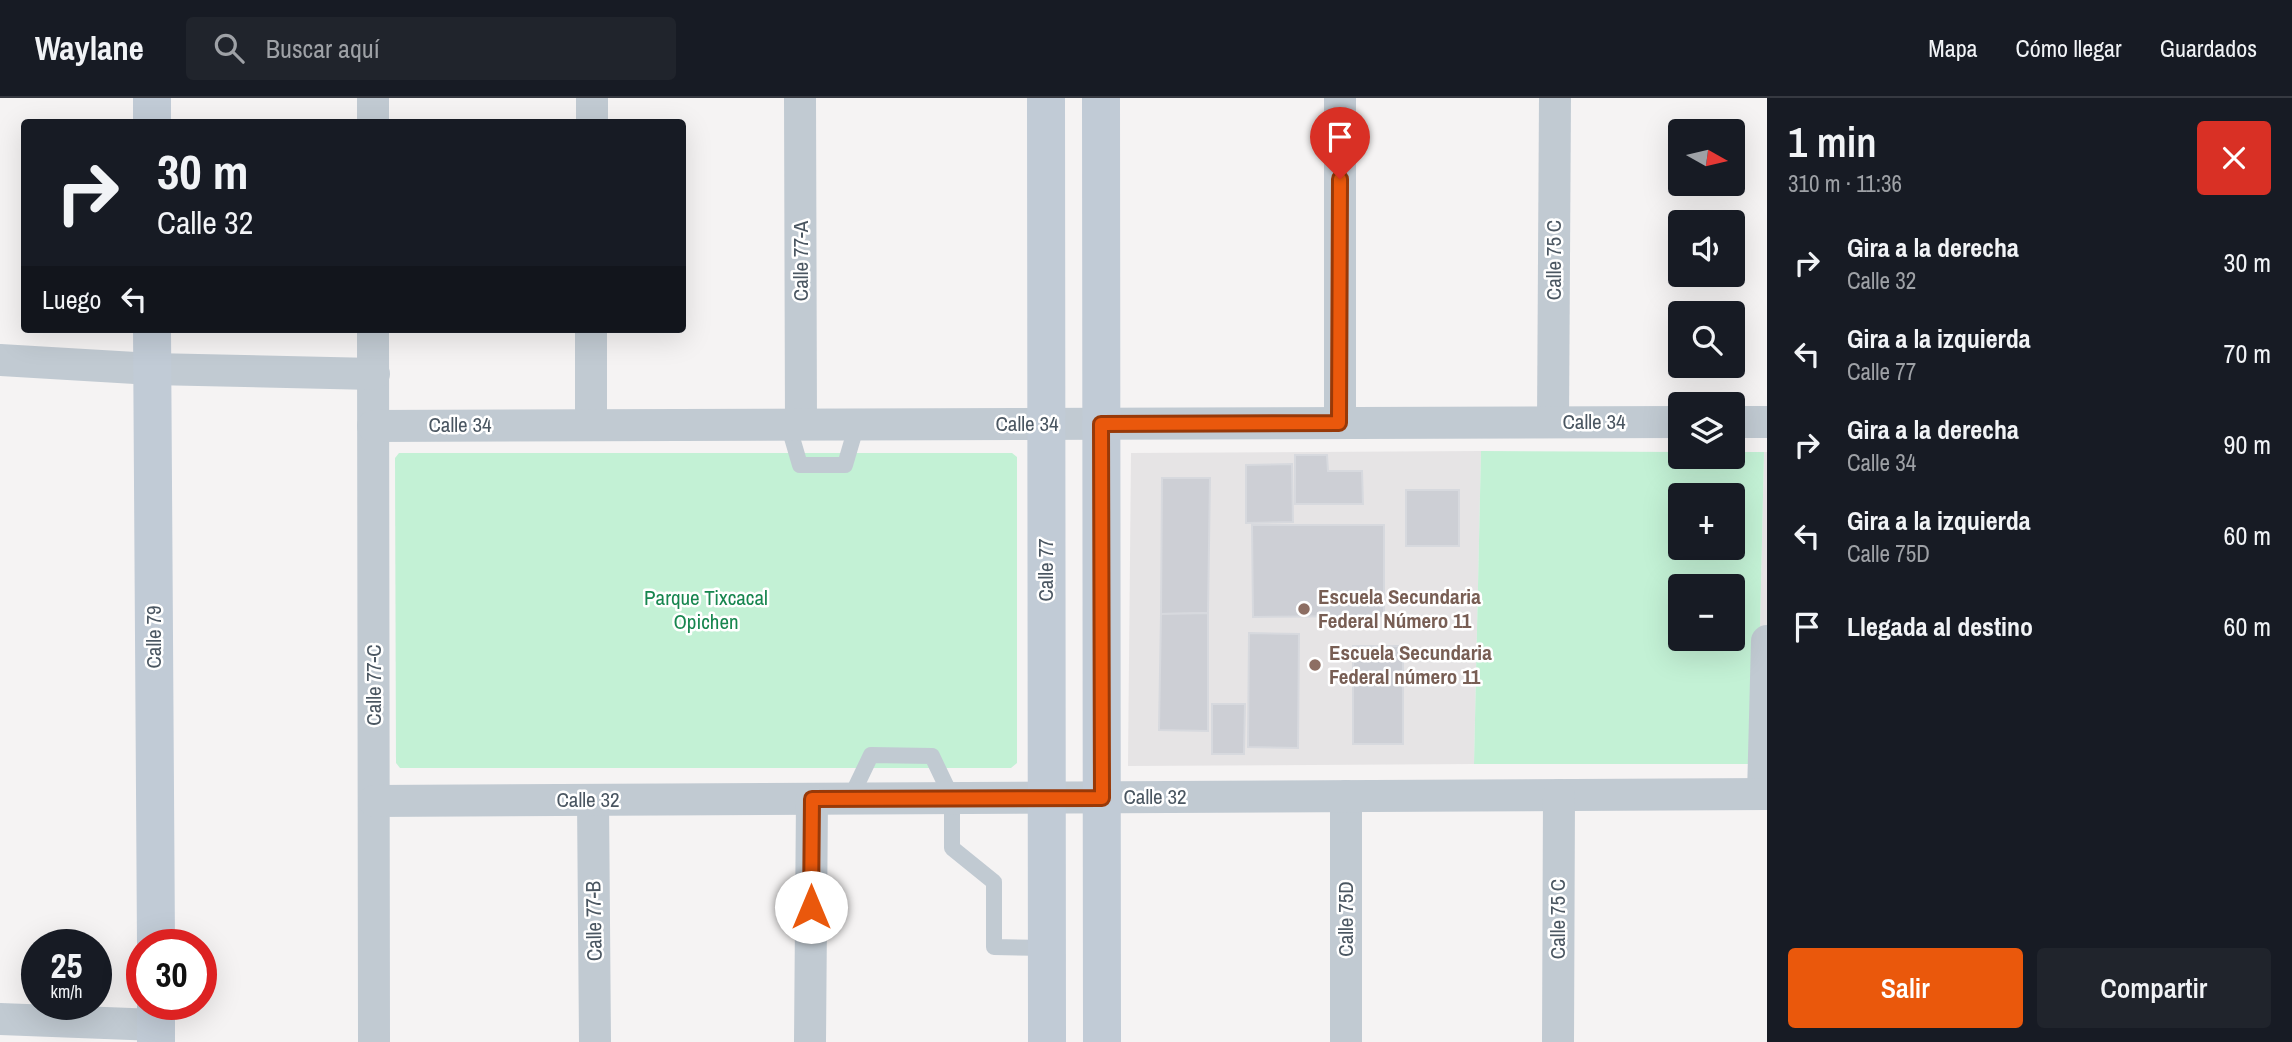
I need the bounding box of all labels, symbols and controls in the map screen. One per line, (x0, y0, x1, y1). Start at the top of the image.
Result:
search box (186, 17, 676, 80)
text: Waylane (35, 26, 144, 70)
icon: search (210, 29, 248, 67)
text: Buscar aquí (266, 31, 380, 66)
text: Mapa (1928, 32, 1978, 64)
text: Cómo llegar (2016, 32, 2122, 64)
text: Guardados (2160, 32, 2257, 64)
pin (1310, 107, 1370, 179)
text: 1 min (1788, 114, 1877, 170)
icon: arrive (1321, 118, 1359, 156)
north arrow (1668, 119, 1745, 196)
map controls (1668, 119, 1745, 651)
button: close (2197, 121, 2271, 195)
text: 30 m (157, 138, 249, 204)
icon: right (42, 147, 133, 238)
text: 310 m · 11:36 (1788, 168, 1902, 199)
text: Calle 32 (157, 201, 253, 244)
button: sound (1668, 210, 1745, 287)
street label: Calle 77-A (786, 220, 815, 301)
street label: Calle 75 C (1539, 220, 1568, 300)
text: Gira a la derecha (1847, 230, 2019, 265)
icon: right (1788, 244, 1826, 282)
text: 30 m (2224, 245, 2271, 280)
text: Calle 32 (1847, 265, 1916, 296)
icon: left (115, 280, 153, 318)
text: Luego (42, 282, 101, 317)
button: search (1668, 301, 1745, 378)
text: Gira a la izquierda (1847, 321, 2031, 356)
icon: left (1788, 335, 1826, 373)
text: 70 m (2224, 336, 2271, 371)
text: Calle 77 (1847, 356, 1916, 387)
button: layers (1668, 392, 1745, 469)
street label: Calle 34 (1562, 407, 1626, 436)
street label: Calle 34 (995, 409, 1059, 438)
street label: Calle 34 (428, 410, 492, 439)
text: Gira a la derecha (1847, 412, 2019, 447)
icon: right (1788, 426, 1826, 464)
text: 90 m (2224, 427, 2271, 462)
text: Calle 34 (1847, 447, 1916, 478)
button: + (1668, 483, 1745, 560)
text: Gira a la izquierda (1847, 503, 2031, 538)
icon: left (1788, 517, 1826, 555)
text: 60 m (2224, 518, 2271, 553)
street label: Calle 77 (1031, 538, 1060, 602)
text: Calle 75D (1847, 538, 1930, 569)
button: − (1668, 574, 1745, 651)
place label: Escuela Secundaria Federal Número 11 (1318, 582, 1481, 635)
park label: Parque Tixcacal Opichen (644, 583, 768, 636)
marker: Escuela Secundaria Federal Número 11 (1296, 601, 1312, 617)
street label: Calle 79 (139, 605, 168, 669)
icon: arrive (1788, 608, 1826, 646)
text: Llegada al destino (1847, 609, 2033, 644)
text: 60 m (2224, 609, 2271, 644)
place label: Escuela Secundaria Federal número 11 (1329, 638, 1492, 691)
street label: Calle 77-C (359, 644, 388, 726)
marker: Escuela Secundaria Federal número 11 (1307, 657, 1323, 673)
street label: Calle 32 (1123, 782, 1187, 811)
street label: Calle 32 (556, 785, 620, 814)
position arrow (774, 870, 848, 944)
street label: Calle 75 C (1543, 879, 1572, 959)
street label: Calle 77-B (578, 881, 609, 961)
street label: Calle 75D (1331, 881, 1360, 957)
speed limit sign: 30 (126, 929, 217, 1020)
text: 25 (51, 942, 82, 989)
button: Salir (1788, 948, 2023, 1028)
button: Compartir (2037, 948, 2271, 1028)
text: km/h (51, 979, 83, 1004)

